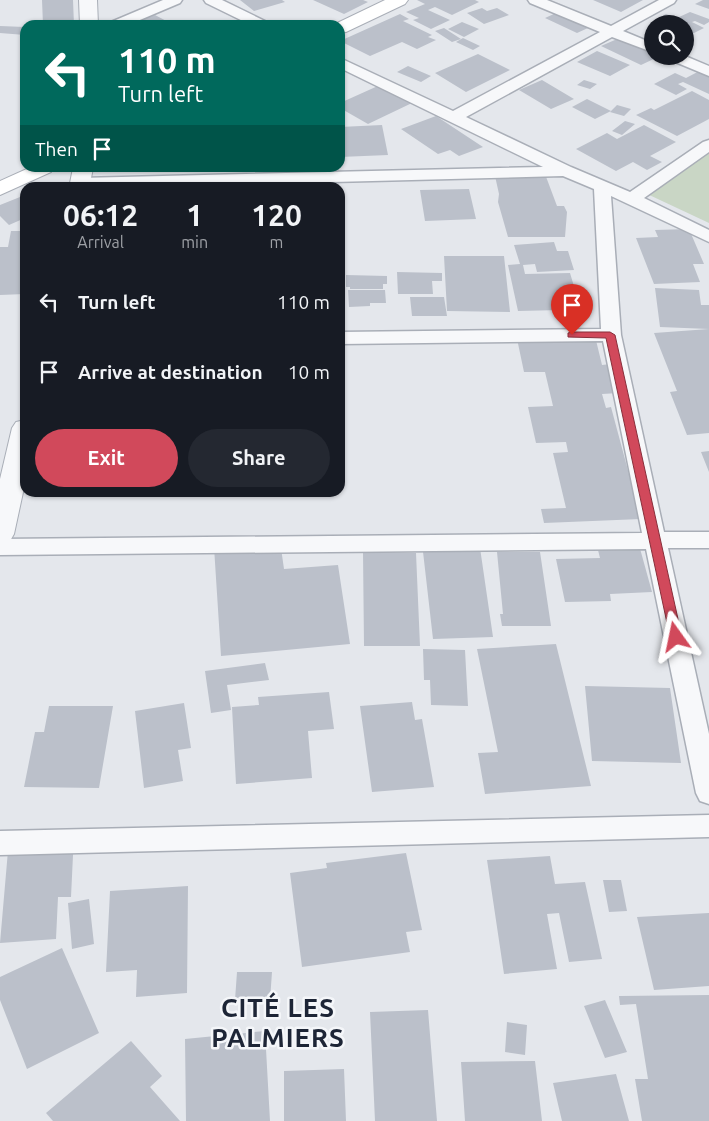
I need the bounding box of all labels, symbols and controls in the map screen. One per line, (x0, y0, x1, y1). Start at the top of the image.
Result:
map controls (644, 15, 694, 65)
button: search (644, 15, 694, 65)
icon: left (35, 40, 100, 105)
text: 110 m (118, 40, 216, 80)
text: Turn left (118, 81, 203, 106)
icon: arrive (88, 135, 116, 163)
text: Then (35, 138, 78, 160)
text: 06:12 (63, 198, 138, 232)
text: 1 (186, 198, 203, 232)
text: 120 (251, 198, 302, 232)
text: Arrival (77, 233, 124, 251)
text: min (181, 233, 208, 251)
text: m (270, 233, 283, 251)
pin (551, 284, 593, 335)
icon: left (35, 288, 63, 316)
text: Turn left (78, 291, 156, 313)
text: 110 m (277, 291, 330, 313)
icon: arrive (558, 291, 586, 319)
icon: arrive (35, 358, 63, 386)
text: Arrive at destination (78, 361, 263, 383)
text: 10 m (288, 361, 330, 383)
button: Exit (35, 429, 178, 487)
button: Share (188, 429, 330, 487)
position arrow (649, 610, 701, 662)
district label: CITÉ LES PALMIERS (211, 992, 345, 1052)

